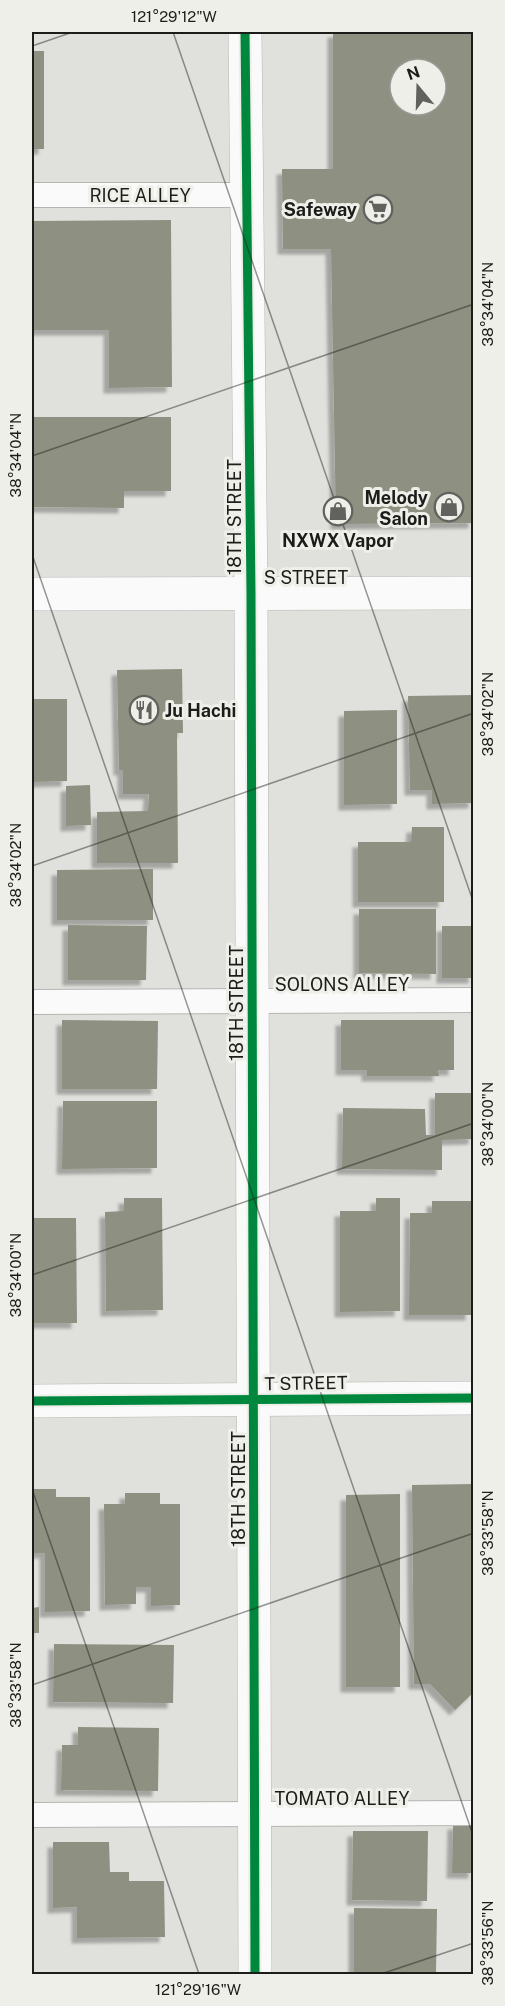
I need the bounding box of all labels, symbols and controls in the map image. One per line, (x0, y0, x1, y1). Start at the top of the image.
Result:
text: 121°29'12"W (131, 8, 217, 25)
north arrow (388, 57, 448, 117)
text: N (404, 62, 422, 84)
street label: RICE ALLEY (89, 185, 191, 206)
supermarket icon: Safeway (362, 193, 394, 225)
place label: Safeway (284, 199, 357, 220)
text: 38°34'04"N (479, 262, 496, 346)
text: 38°34'04"N (7, 413, 24, 497)
street label: 18TH STREET (224, 459, 245, 575)
place label: Melody Salon (365, 487, 428, 529)
shop icon: Melody Salon (433, 491, 465, 523)
shop icon: NXWX Vapor (322, 495, 354, 527)
place label: NXWX Vapor (282, 530, 395, 551)
street label: S STREET (264, 567, 349, 588)
text: 38°34'02"N (479, 672, 496, 756)
restaurant icon: Ju Hachi (128, 694, 160, 726)
place label: Ju Hachi (165, 700, 236, 721)
text: 38°34'02"N (7, 823, 24, 907)
street label: 18TH STREET (226, 945, 247, 1061)
street label: SOLONS ALLEY (275, 974, 409, 995)
text: 38°34'00"N (479, 1082, 496, 1166)
text: 38°34'00"N (7, 1233, 24, 1317)
street label: T STREET (264, 1372, 348, 1394)
street label: 18TH STREET (228, 1431, 249, 1547)
text: 38°33'58"N (479, 1490, 496, 1576)
text: 38°33'58"N (7, 1642, 24, 1728)
street label: TOMATO ALLEY (274, 1788, 410, 1809)
text: 38°33'56"N (479, 1900, 496, 1986)
text: 121°29'16"W (155, 1981, 241, 1998)

